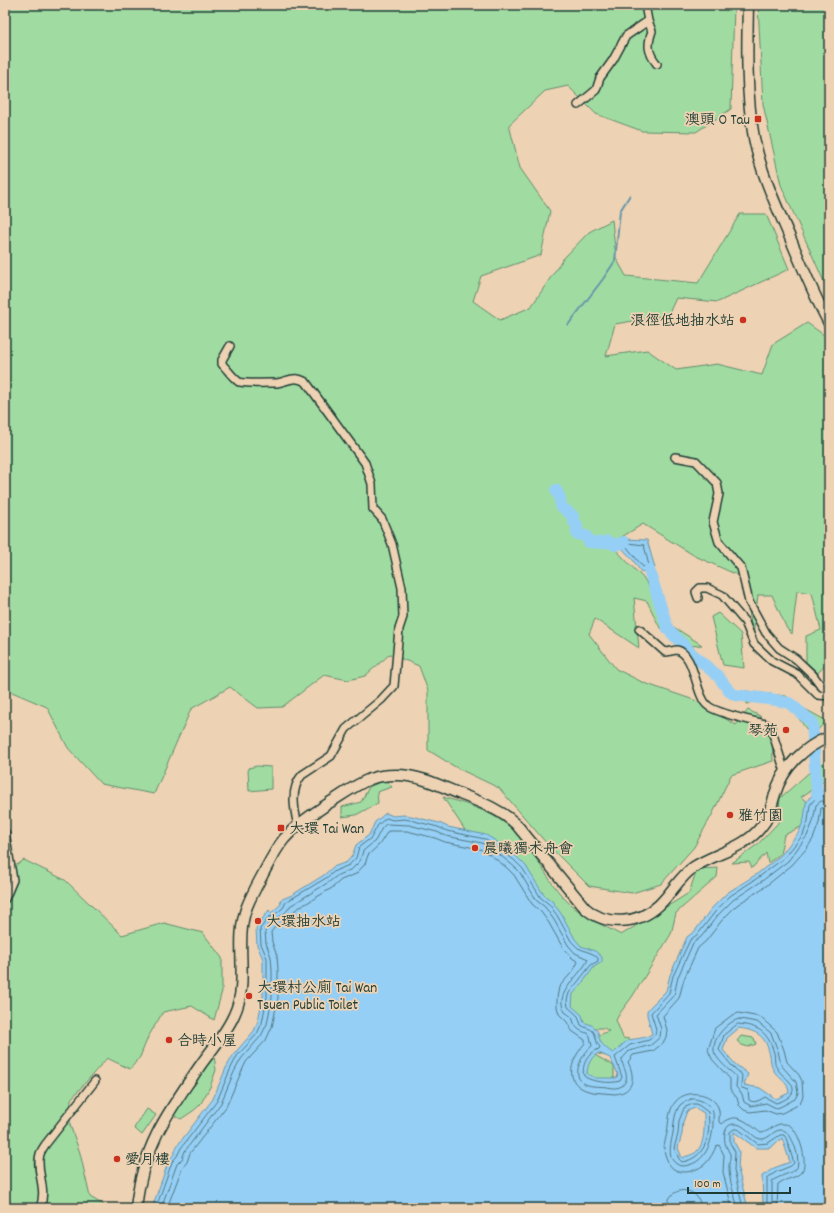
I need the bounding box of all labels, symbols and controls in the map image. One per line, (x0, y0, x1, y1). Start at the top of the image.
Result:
place label: 澳頭 O Tau (685, 110, 750, 132)
marker: 澳頭 O Tau (753, 114, 763, 124)
place label: 浪徑低地抽水站 (630, 311, 735, 333)
marker: 浪徑低地抽水站 (738, 315, 748, 325)
place label: 琴苑 (748, 721, 778, 743)
marker: 琴苑 (781, 725, 791, 735)
place label: 雅竹園 (738, 806, 783, 828)
marker: 雅竹園 (725, 810, 735, 820)
place label: 大環 Tai Wan (289, 819, 364, 841)
marker: 大環 Tai Wan (276, 823, 286, 833)
place label: 晨曦獨木舟會 (483, 839, 573, 861)
marker: 晨曦獨木舟會 (470, 843, 480, 853)
place label: 大環抽水站 (266, 912, 341, 934)
marker: 大環抽水站 (253, 916, 263, 926)
place label: 大環村公廁 Tai Wan Tsuen Public Toilet (257, 978, 377, 1017)
marker: 大環村公廁 Tai Wan Tsuen Public Toilet (244, 991, 254, 1001)
place label: 合時小屋 (177, 1031, 237, 1053)
marker: 合時小屋 (164, 1035, 174, 1045)
place label: 愛月樓 (125, 1150, 170, 1172)
marker: 愛月樓 (112, 1154, 122, 1164)
scale bar (688, 1169, 790, 1195)
text: 100 m (694, 1176, 721, 1193)

